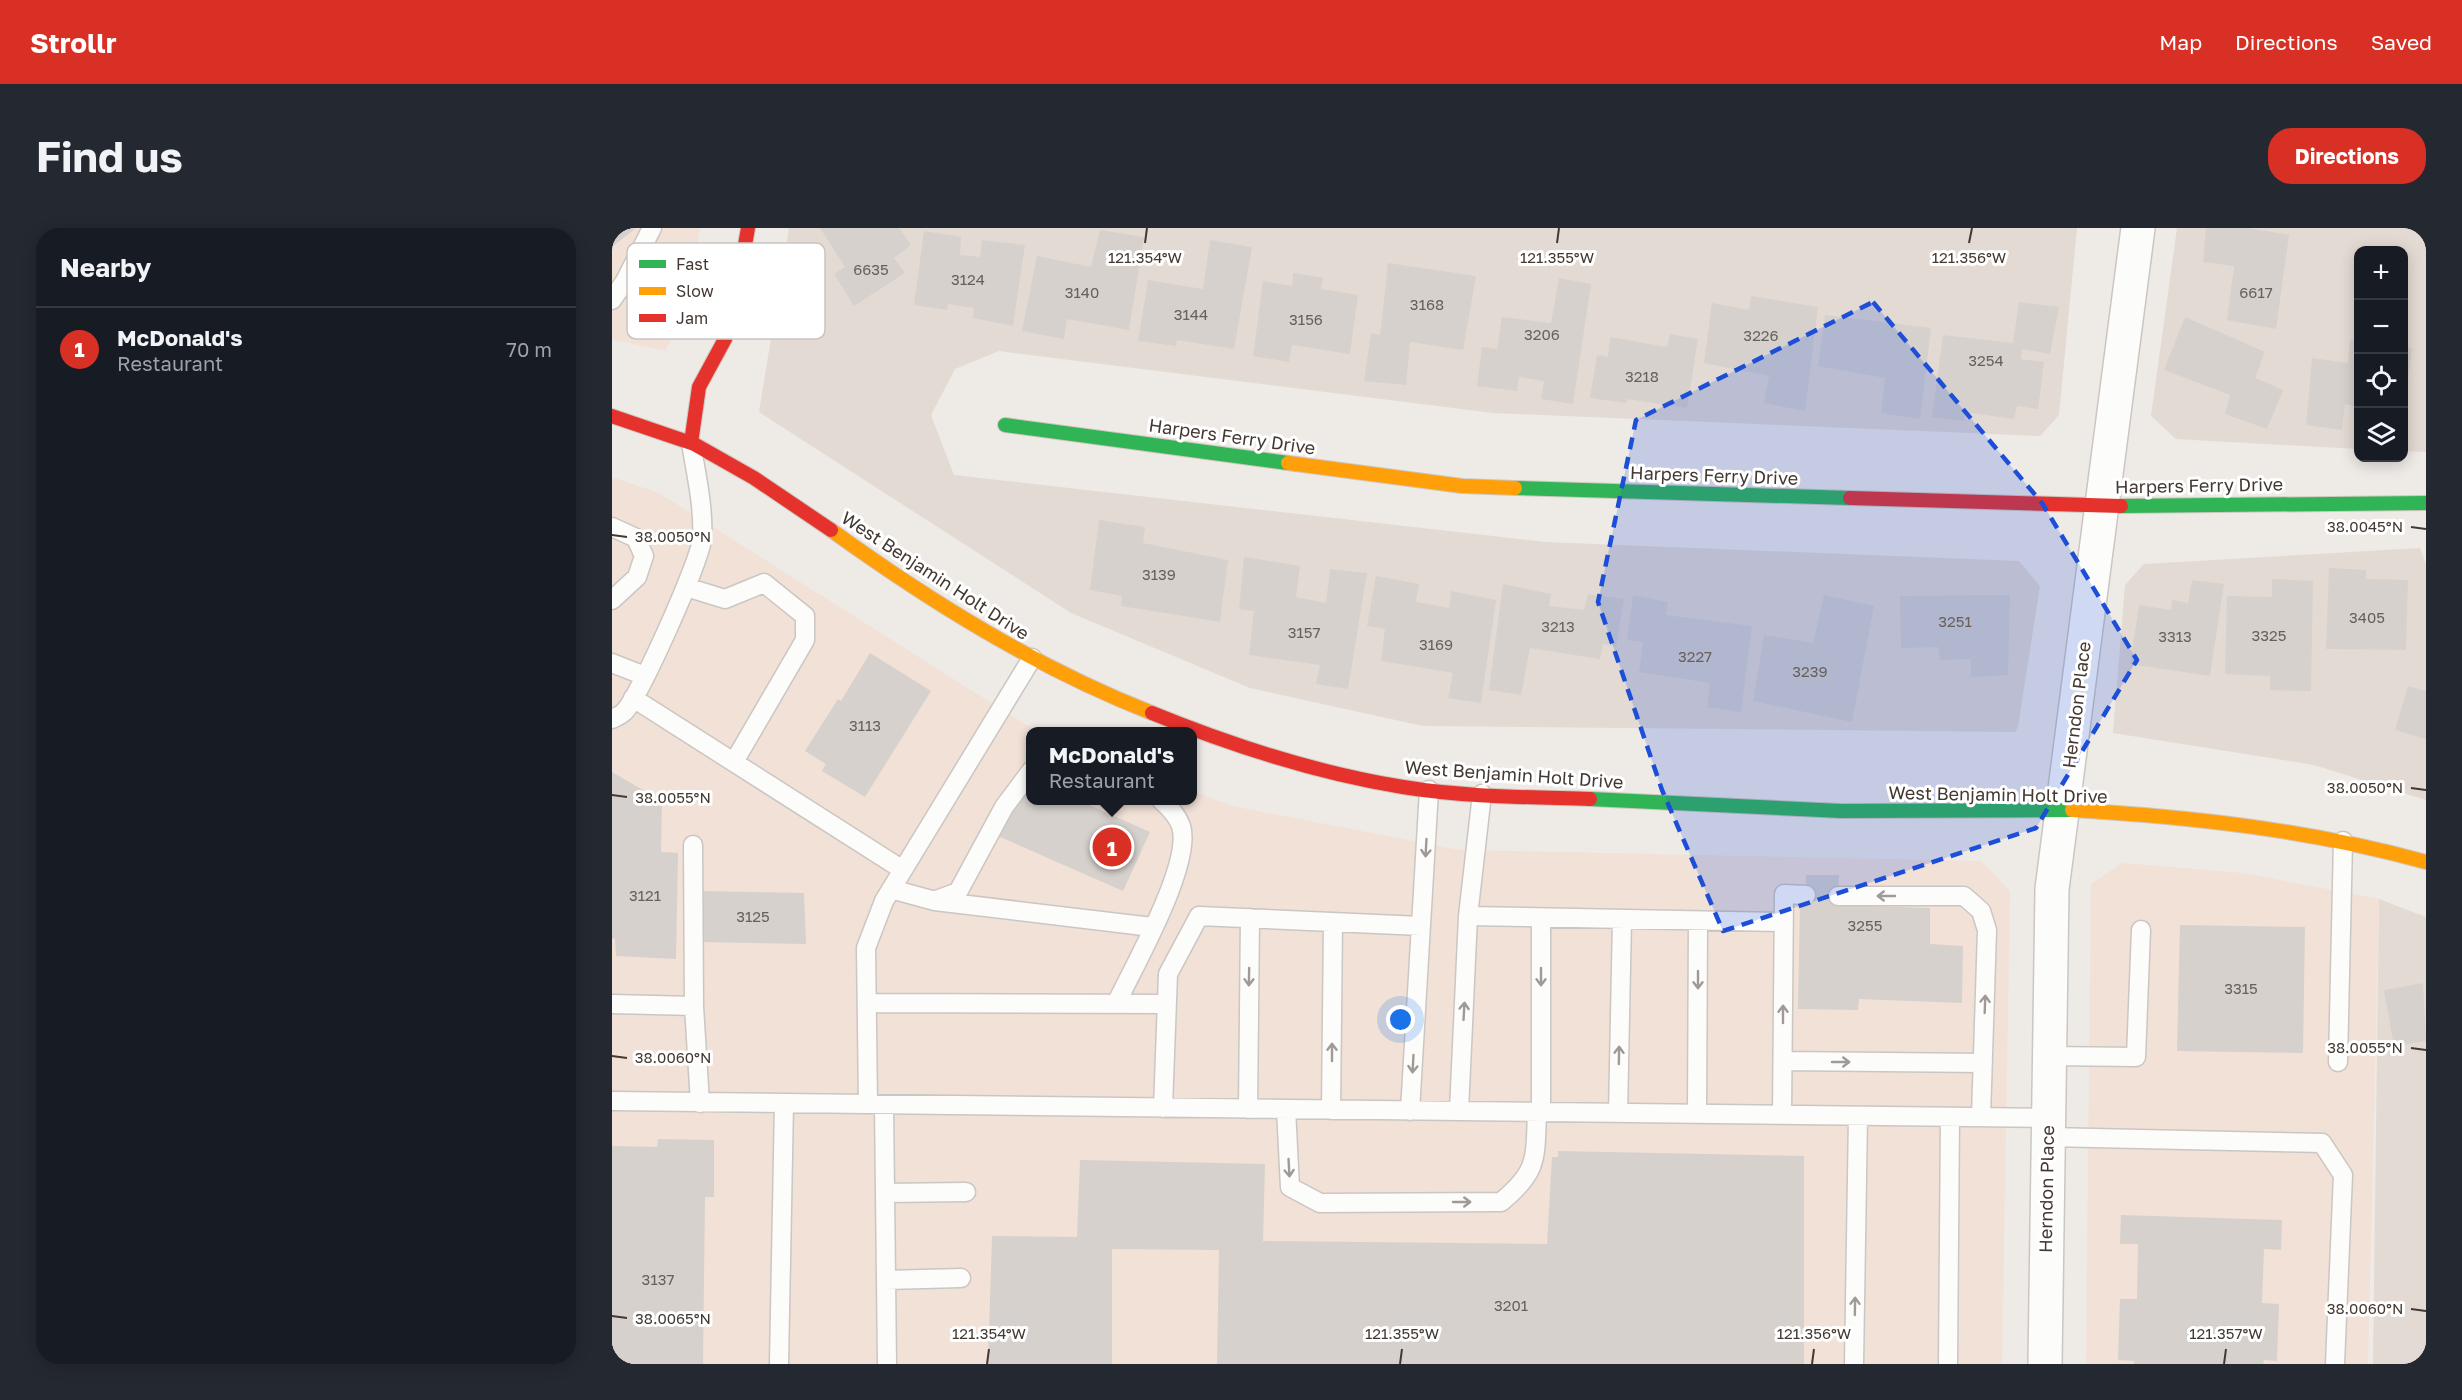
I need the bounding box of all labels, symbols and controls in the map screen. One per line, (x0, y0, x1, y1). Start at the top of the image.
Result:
text: Strollr (30, 26, 117, 59)
text: Map (2159, 29, 2202, 55)
text: Directions (2235, 29, 2338, 55)
text: Saved (2371, 29, 2432, 55)
button: Directions (2268, 128, 2426, 184)
text: Find us (36, 131, 183, 181)
legend (627, 243, 825, 339)
map controls (2354, 246, 2408, 462)
button: + (2354, 246, 2408, 300)
text: 121.354°W (1108, 248, 1182, 266)
text: 121.355°W (1520, 248, 1594, 266)
text: 121.356°W (1932, 248, 2006, 266)
text: Nearby (60, 252, 151, 283)
text: Fast (676, 254, 709, 274)
house number: 6635 (853, 260, 889, 278)
house number: 3124 (951, 270, 985, 288)
text: Slow (676, 281, 714, 301)
house number: 3140 (1065, 283, 1099, 301)
house number: 6617 (2239, 283, 2273, 301)
house number: 3168 (1410, 295, 1444, 313)
button: − (2354, 300, 2408, 354)
house number: 3144 (1174, 305, 1208, 323)
text: Jam (676, 308, 708, 328)
house number: 3156 (1289, 310, 1323, 328)
text: McDonald's (117, 324, 243, 351)
house number: 3206 (1524, 325, 1560, 343)
house number: 3226 (1743, 326, 1779, 344)
text: 1 (74, 337, 85, 361)
text: 70 m (506, 337, 552, 361)
text: Restaurant (117, 351, 223, 375)
house number: 3254 (1968, 351, 2004, 369)
button: locate (2354, 354, 2408, 408)
house number: 3218 (1625, 367, 1659, 385)
button: layers (2354, 408, 2408, 462)
street label: Harpers Ferry Drive (1147, 413, 1317, 459)
street label: Harpers Ferry Drive (1630, 461, 1798, 489)
street label: Harpers Ferry Drive (2115, 473, 2283, 497)
street label: West Benjamin Holt Drive (838, 506, 1034, 644)
text: 38.0045°N (2327, 517, 2403, 535)
text: 38.0050°N (635, 527, 711, 545)
house number: 3139 (1142, 565, 1176, 583)
house number: 3405 (2349, 608, 2385, 626)
house number: 3251 (1938, 612, 1972, 630)
house number: 3213 (1541, 617, 1575, 635)
house number: 3157 (1288, 623, 1320, 641)
house number: 3325 (2252, 626, 2286, 644)
house number: 3313 (2158, 627, 2192, 645)
house number: 3169 (1419, 635, 1453, 653)
street label: Herndon Place (2057, 640, 2095, 770)
house number: 3227 (1678, 647, 1712, 665)
house number: 3239 (1792, 662, 1828, 680)
house number: 3113 (849, 716, 881, 734)
popup (1026, 727, 1197, 805)
text: McDonald's (1049, 741, 1174, 768)
street label: West Benjamin Holt Drive (1404, 755, 1624, 793)
text: Restaurant (1049, 768, 1155, 792)
text: 38.0050°N (2327, 778, 2403, 796)
street label: West Benjamin Holt Drive (1888, 781, 2108, 807)
text: 38.0055°N (635, 788, 711, 806)
pin: 1 (1092, 824, 1132, 870)
one-way arrow (1420, 838, 1431, 858)
house number: 3121 (629, 886, 661, 904)
one-way arrow (1877, 890, 1897, 902)
house number: 3125 (736, 907, 770, 925)
house number: 3255 (1848, 916, 1882, 934)
one-way arrow (1244, 966, 1255, 986)
one-way arrow (1535, 967, 1547, 987)
one-way arrow (1692, 969, 1704, 989)
house number: 3315 (2224, 979, 2258, 997)
one-way arrow (1979, 995, 1990, 1015)
one-way arrow (1458, 1001, 1469, 1021)
your location (1386, 1005, 1415, 1034)
one-way arrow (1777, 1005, 1789, 1025)
text: 38.0055°N (2327, 1038, 2403, 1056)
one-way arrow (1326, 1042, 1338, 1062)
one-way arrow (1614, 1045, 1625, 1065)
text: 38.0060°N (635, 1048, 711, 1066)
one-way arrow (1407, 1053, 1418, 1073)
one-way arrow (1831, 1056, 1851, 1068)
street label: Herndon Place (2034, 1125, 2058, 1253)
one-way arrow (1283, 1157, 1294, 1177)
one-way arrow (1451, 1196, 1471, 1208)
house number: 3137 (642, 1270, 674, 1288)
house number: 3201 (1494, 1296, 1528, 1314)
one-way arrow (1849, 1296, 1861, 1316)
text: 38.0060°N (2327, 1299, 2403, 1317)
text: 38.0065°N (635, 1309, 711, 1327)
text: 121.354°W (952, 1324, 1026, 1342)
text: 121.355°W (1365, 1324, 1439, 1342)
text: 121.356°W (1777, 1324, 1851, 1342)
text: 121.357°W (2189, 1324, 2263, 1342)

